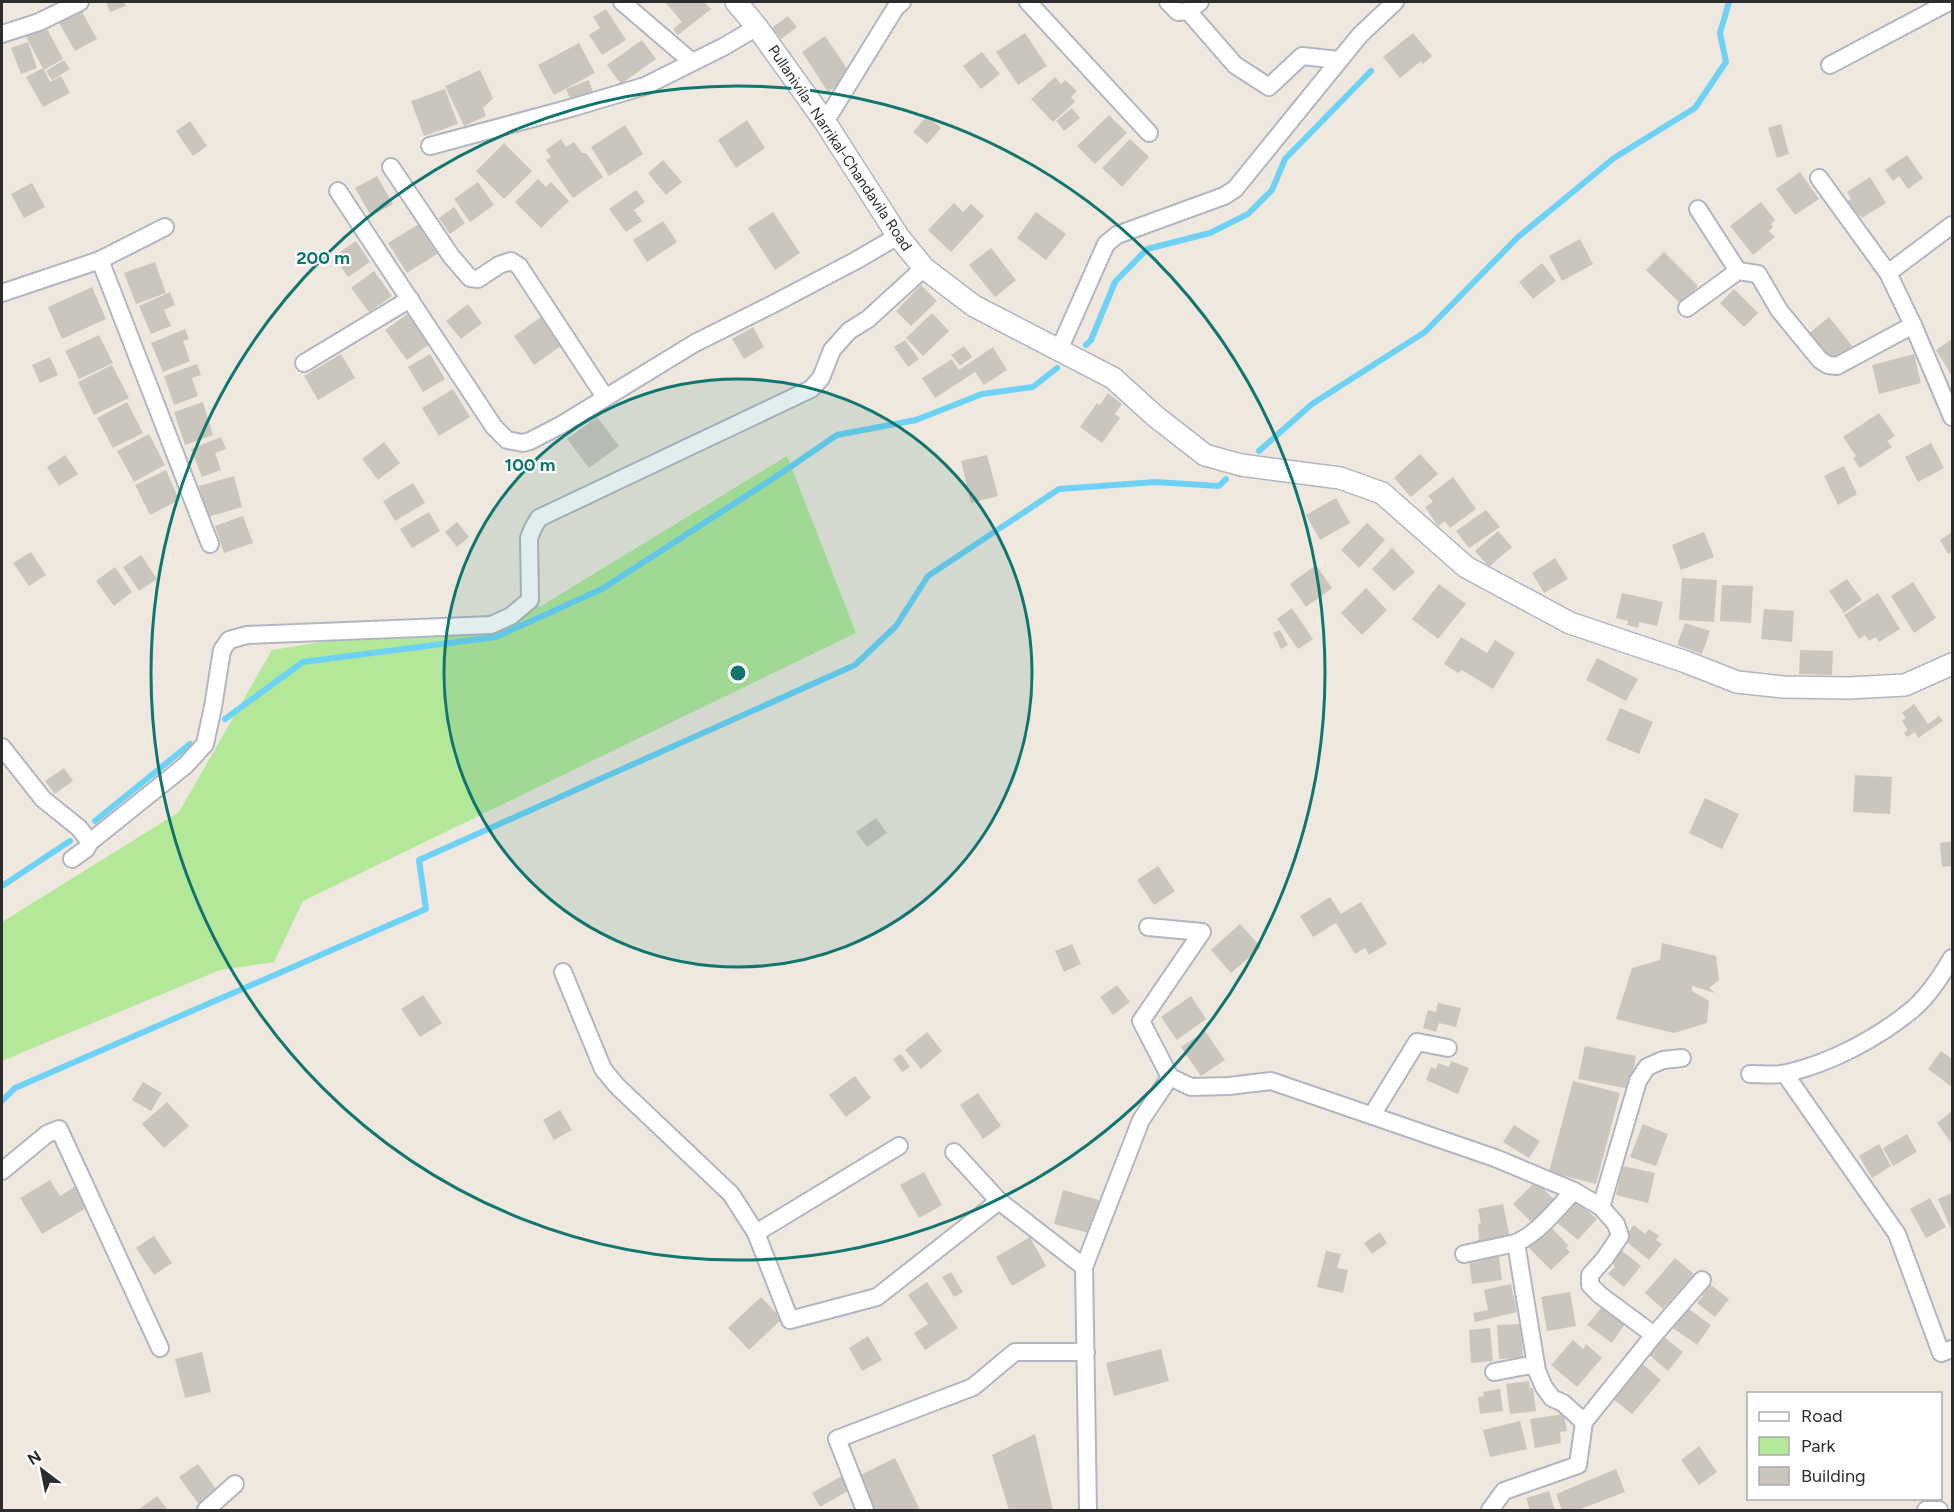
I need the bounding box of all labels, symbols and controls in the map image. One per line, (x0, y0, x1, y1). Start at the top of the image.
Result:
street label: Pullanivila- Narrikal-Chandavila Road (764, 42, 916, 254)
text: 200 m (296, 247, 350, 269)
text: 100 m (505, 454, 555, 476)
centre of rings (728, 663, 748, 683)
legend (1747, 1392, 1942, 1500)
text: Road (1801, 1405, 1842, 1427)
text: Park (1801, 1435, 1836, 1457)
north arrow (12, 1440, 72, 1500)
text: N (24, 1446, 45, 1469)
text: Building (1801, 1465, 1866, 1487)

